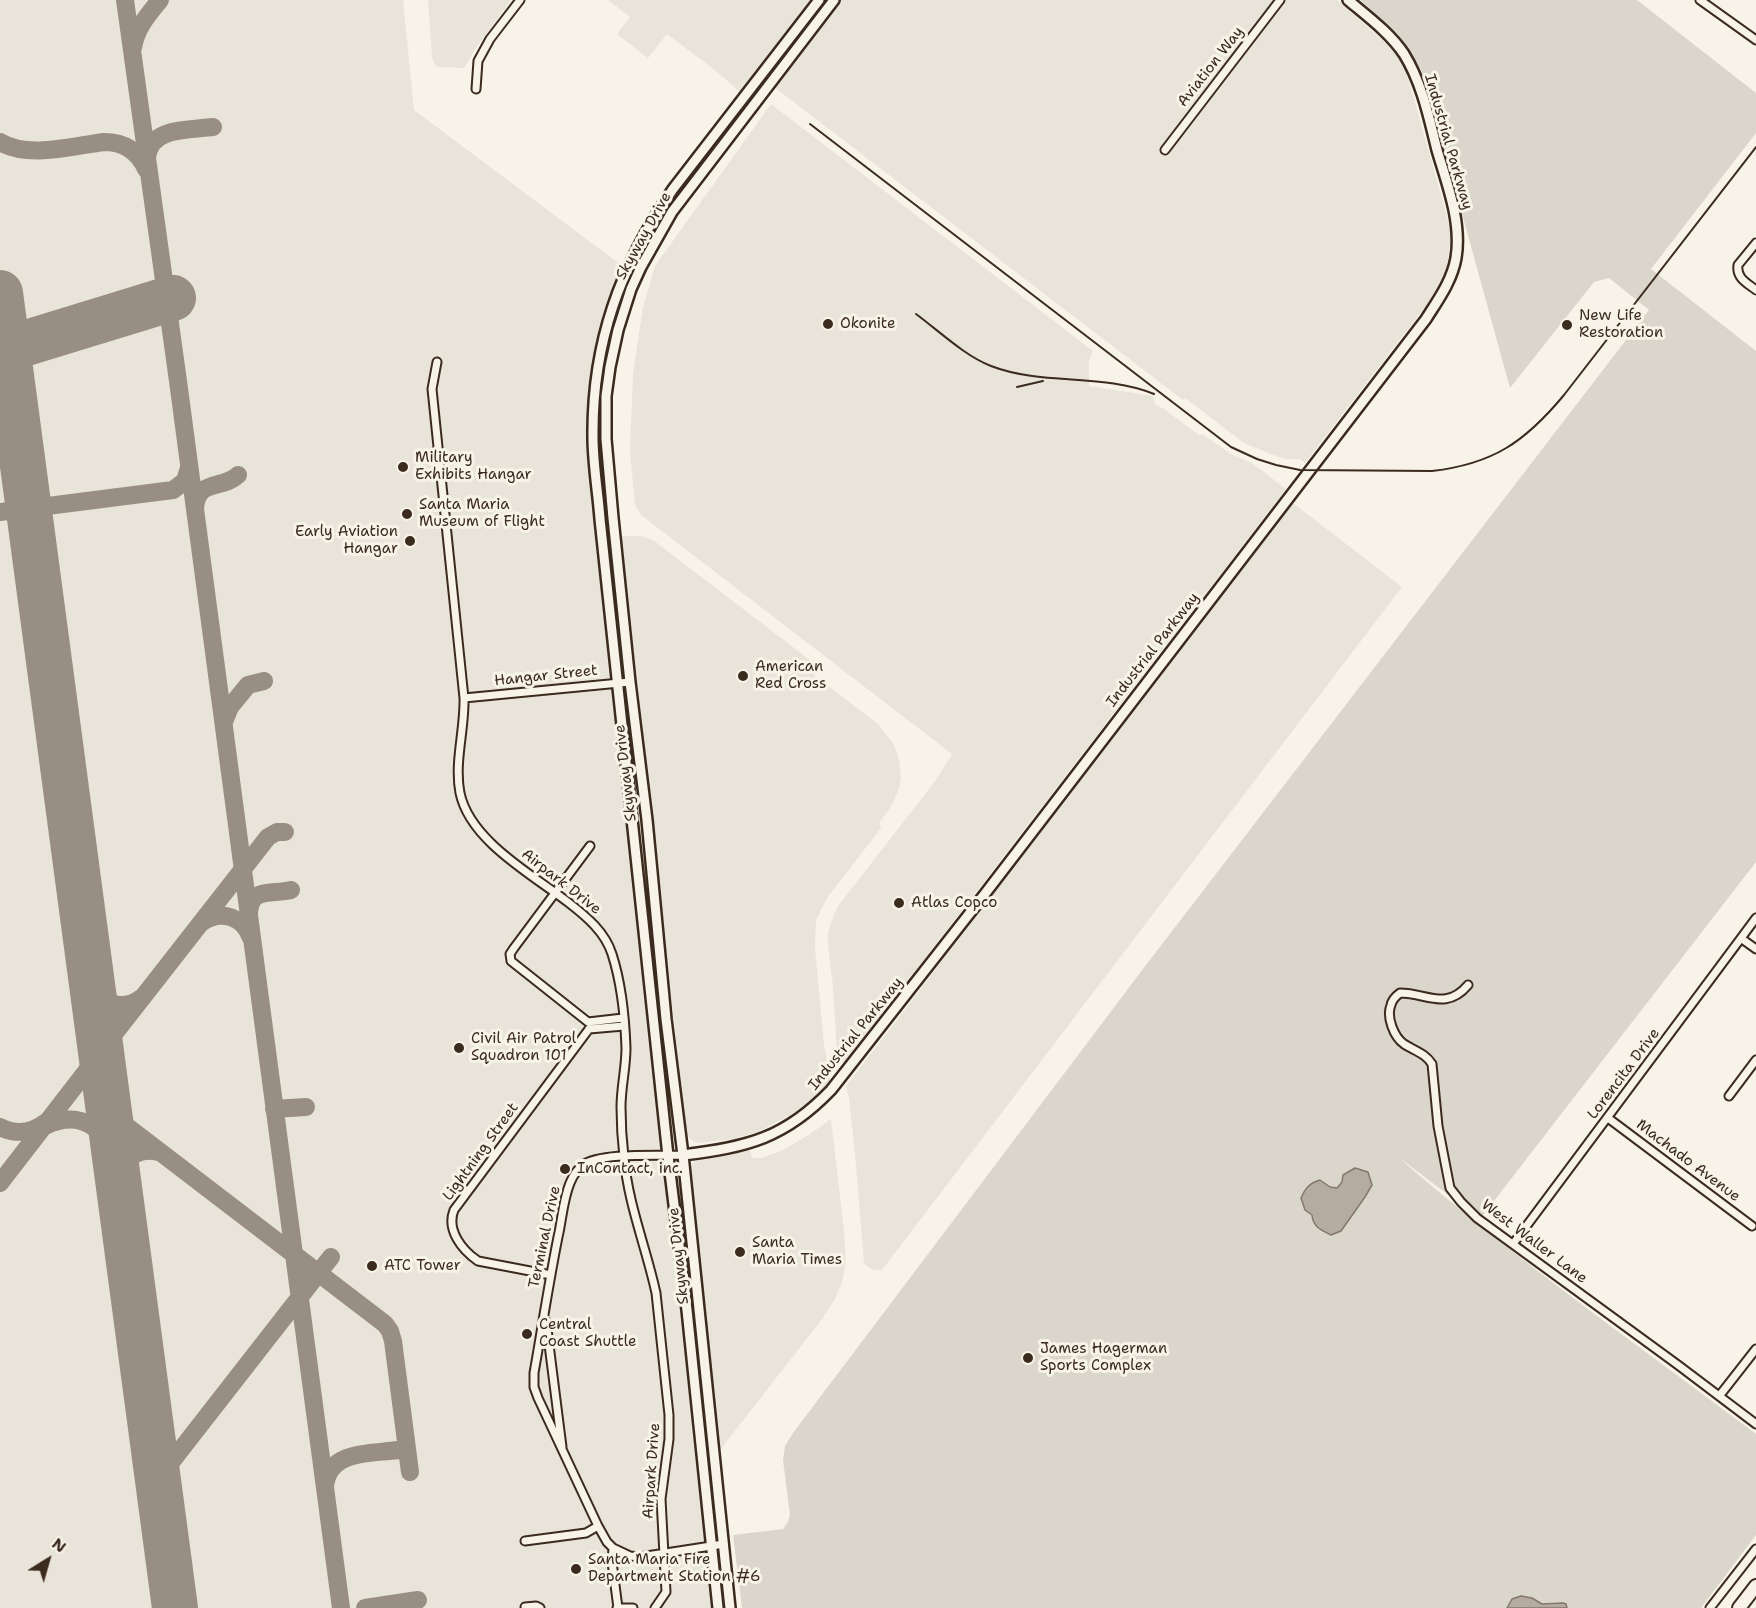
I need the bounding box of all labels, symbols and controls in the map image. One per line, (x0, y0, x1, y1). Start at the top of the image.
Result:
street label: Aviation Way (1174, 23, 1248, 111)
street label: Industrial Parkway (1420, 72, 1476, 212)
street label: Skyway Drive (612, 189, 676, 283)
place label: New Life Restoration (1579, 307, 1663, 342)
place label: Okonite (840, 315, 895, 333)
marker: Okonite (821, 317, 835, 331)
marker: New Life Restoration (1560, 318, 1574, 332)
place label: Military Exhibits Hangar (415, 449, 532, 484)
marker: Military Exhibits Hangar (396, 460, 410, 474)
place label: Santa Maria Museum of Flight (419, 496, 545, 531)
marker: Santa Maria Museum of Flight (400, 507, 414, 521)
place label: Early Aviation Hangar (295, 523, 398, 558)
marker: Early Aviation Hangar (403, 534, 417, 548)
street label: Industrial Parkway (1103, 589, 1203, 711)
place label: American Red Cross (755, 658, 826, 693)
street label: Hangar Street (493, 662, 599, 690)
marker: American Red Cross (736, 669, 750, 683)
street label: Skyway Drive (611, 723, 641, 823)
street label: Airpark Drive (518, 845, 604, 919)
place label: Atlas Copco (911, 894, 997, 912)
marker: Atlas Copco (892, 896, 906, 910)
street label: Industrial Parkway (805, 974, 907, 1094)
street label: Lorencita Drive (1584, 1025, 1664, 1123)
place label: Civil Air Patrol Squadron 101 (471, 1030, 576, 1065)
marker: Civil Air Patrol Squadron 101 (452, 1041, 466, 1055)
street label: Lightning Street (439, 1099, 523, 1205)
street label: Machado Avenue (1632, 1116, 1744, 1206)
place label: InContact, inc. (577, 1160, 683, 1178)
marker: InContact, inc. (558, 1162, 572, 1176)
street label: Terminal Drive (525, 1184, 565, 1290)
street label: West Waller Lane (1477, 1196, 1591, 1288)
street label: Skyway Drive (665, 1207, 693, 1305)
place label: Santa Maria Times (752, 1234, 842, 1269)
marker: Santa Maria Times (733, 1245, 747, 1259)
place label: ATC Tower (384, 1257, 461, 1275)
marker: ATC Tower (365, 1259, 379, 1273)
place label: Central Coast Shuttle (539, 1316, 637, 1351)
marker: Central Coast Shuttle (520, 1327, 534, 1341)
place label: James Hagerman Sports Complex (1040, 1340, 1167, 1375)
marker: James Hagerman Sports Complex (1021, 1351, 1035, 1365)
street label: Airpark Drive (640, 1422, 664, 1520)
north arrow (18, 1530, 78, 1590)
text: N (48, 1533, 71, 1557)
place label: Santa Maria Fire Department Station #6 (588, 1551, 760, 1586)
marker: Santa Maria Fire Department Station #6 (569, 1562, 583, 1576)

